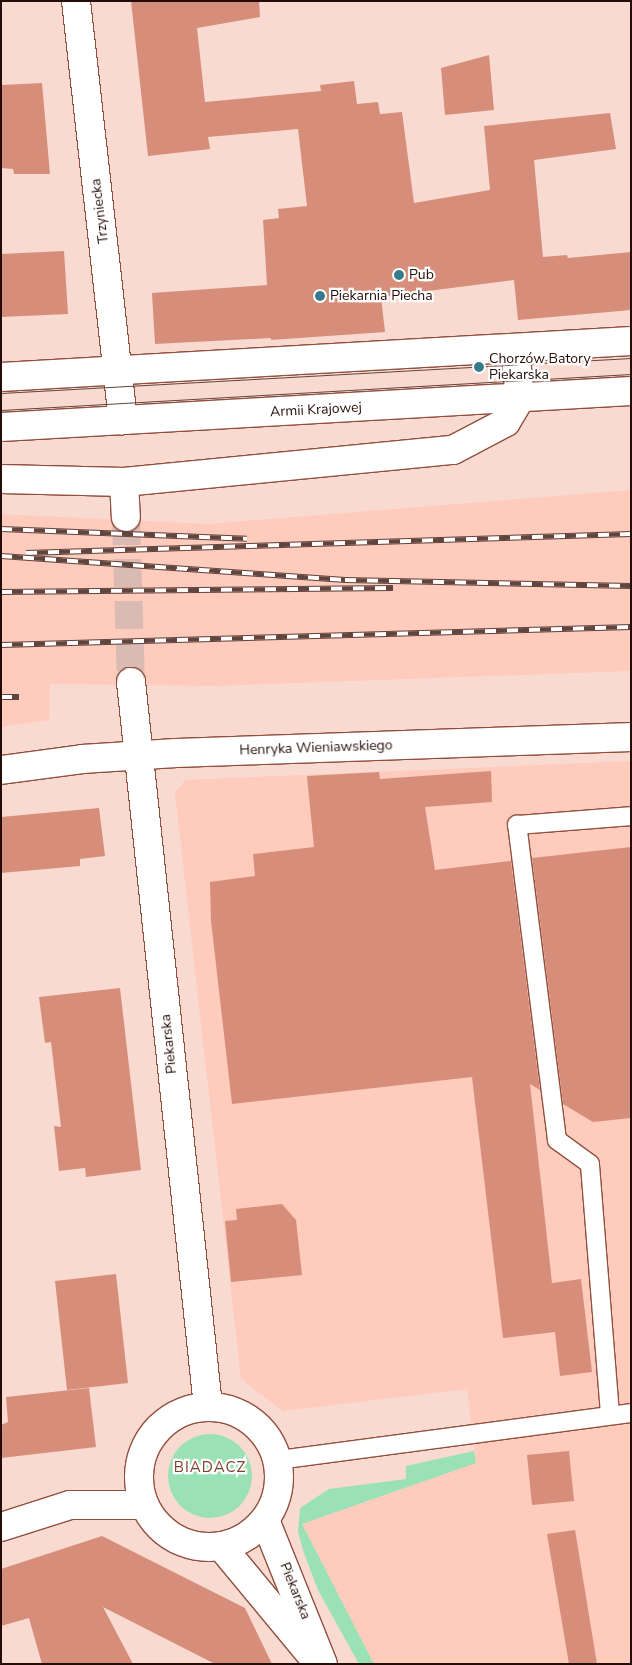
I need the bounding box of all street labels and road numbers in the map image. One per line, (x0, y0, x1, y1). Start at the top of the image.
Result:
street label: Trzyniecka (88, 177, 112, 245)
street label: Armii Krajowej (270, 399, 362, 421)
street label: Henryka Wieniawskiego (239, 737, 393, 759)
street label: Piekarska (158, 1013, 180, 1075)
street label: Piekarska (276, 1560, 314, 1622)

